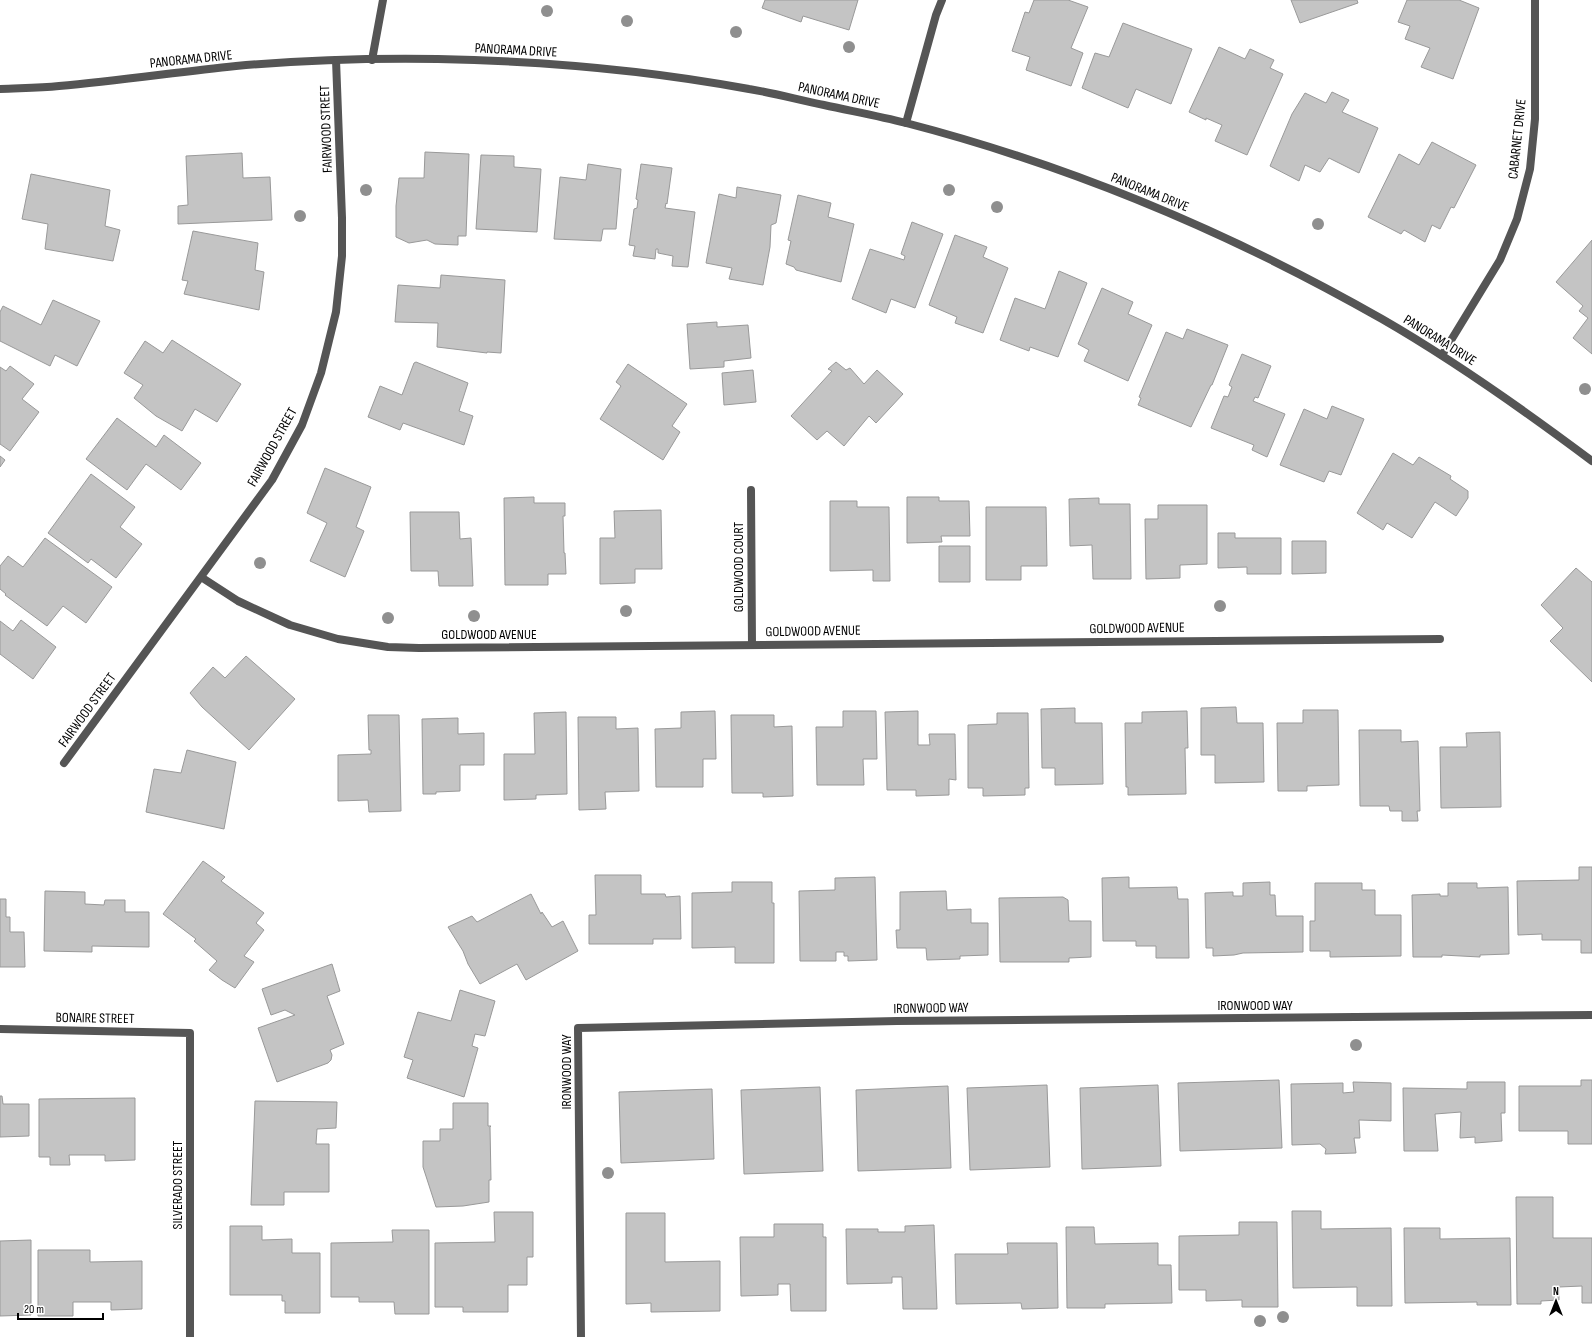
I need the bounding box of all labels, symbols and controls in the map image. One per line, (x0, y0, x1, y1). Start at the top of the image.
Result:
street label: PANORAMA DRIVE (474, 39, 558, 61)
street label: PANORAMA DRIVE (149, 46, 233, 72)
street label: PANORAMA DRIVE (797, 78, 881, 112)
street label: FAIRWOOD STREET (316, 85, 336, 173)
street label: CABARNET DRIVE (1504, 98, 1530, 180)
street label: PANORAMA DRIVE (1108, 169, 1192, 215)
street label: PANORAMA DRIVE (1400, 311, 1480, 369)
street label: FAIRWOOD STREET (243, 404, 301, 489)
street label: GOLDWOOD COURT (730, 522, 747, 612)
street label: GOLDWOOD AVENUE (1089, 619, 1185, 637)
street label: GOLDWOOD AVENUE (765, 622, 861, 640)
street label: GOLDWOOD AVENUE (441, 626, 537, 643)
street label: FAIRWOOD STREET (54, 669, 120, 750)
street label: IRONWOOD WAY (1217, 997, 1293, 1014)
street label: IRONWOOD WAY (893, 999, 969, 1017)
street label: BONAIRE STREET (55, 1009, 135, 1027)
street label: IRONWOOD WAY (558, 1034, 575, 1110)
street label: SILVERADO STREET (169, 1140, 186, 1229)
north arrow (1536, 1281, 1576, 1321)
text: N (1553, 1285, 1559, 1298)
scale bar (18, 1295, 103, 1321)
text: 20 m (24, 1302, 44, 1317)

